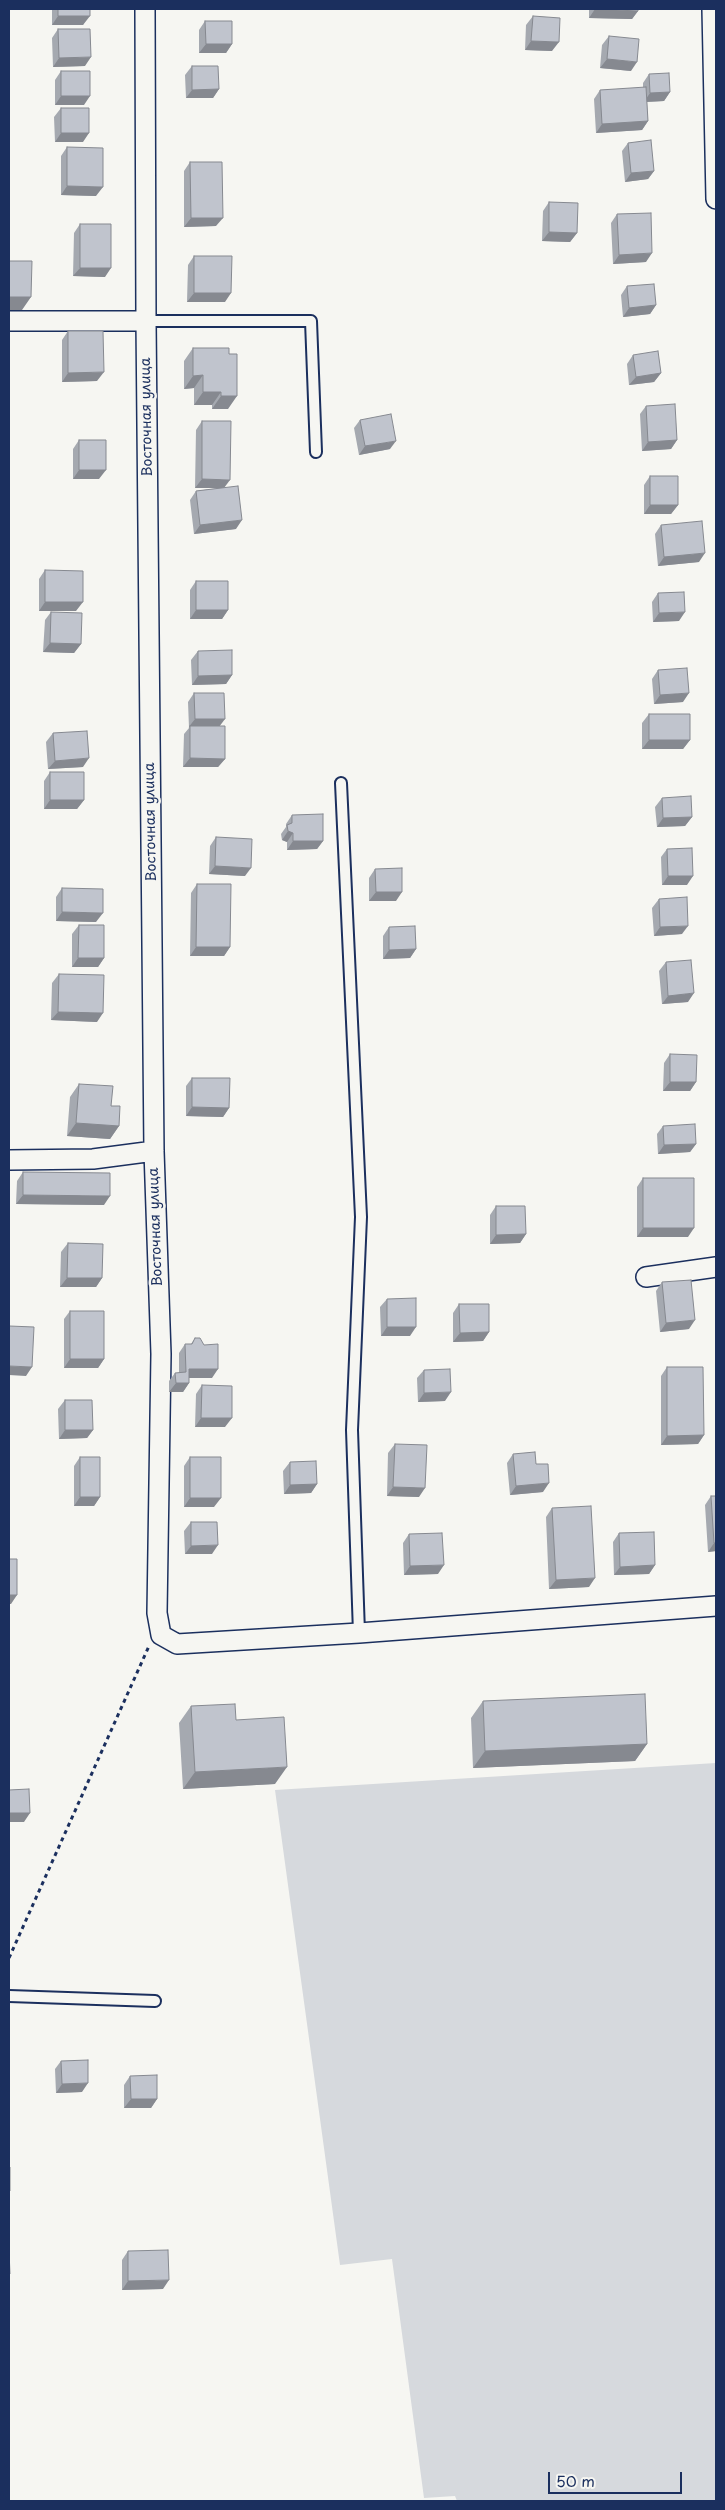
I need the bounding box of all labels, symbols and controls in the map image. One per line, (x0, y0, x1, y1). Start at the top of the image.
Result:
street label: Восточная улица (138, 357, 156, 477)
street label: Восточная улица (142, 762, 160, 882)
street label: Восточная улица (146, 1167, 166, 1287)
scale bar (550, 2462, 684, 2494)
text: 50 m (556, 2469, 595, 2492)

